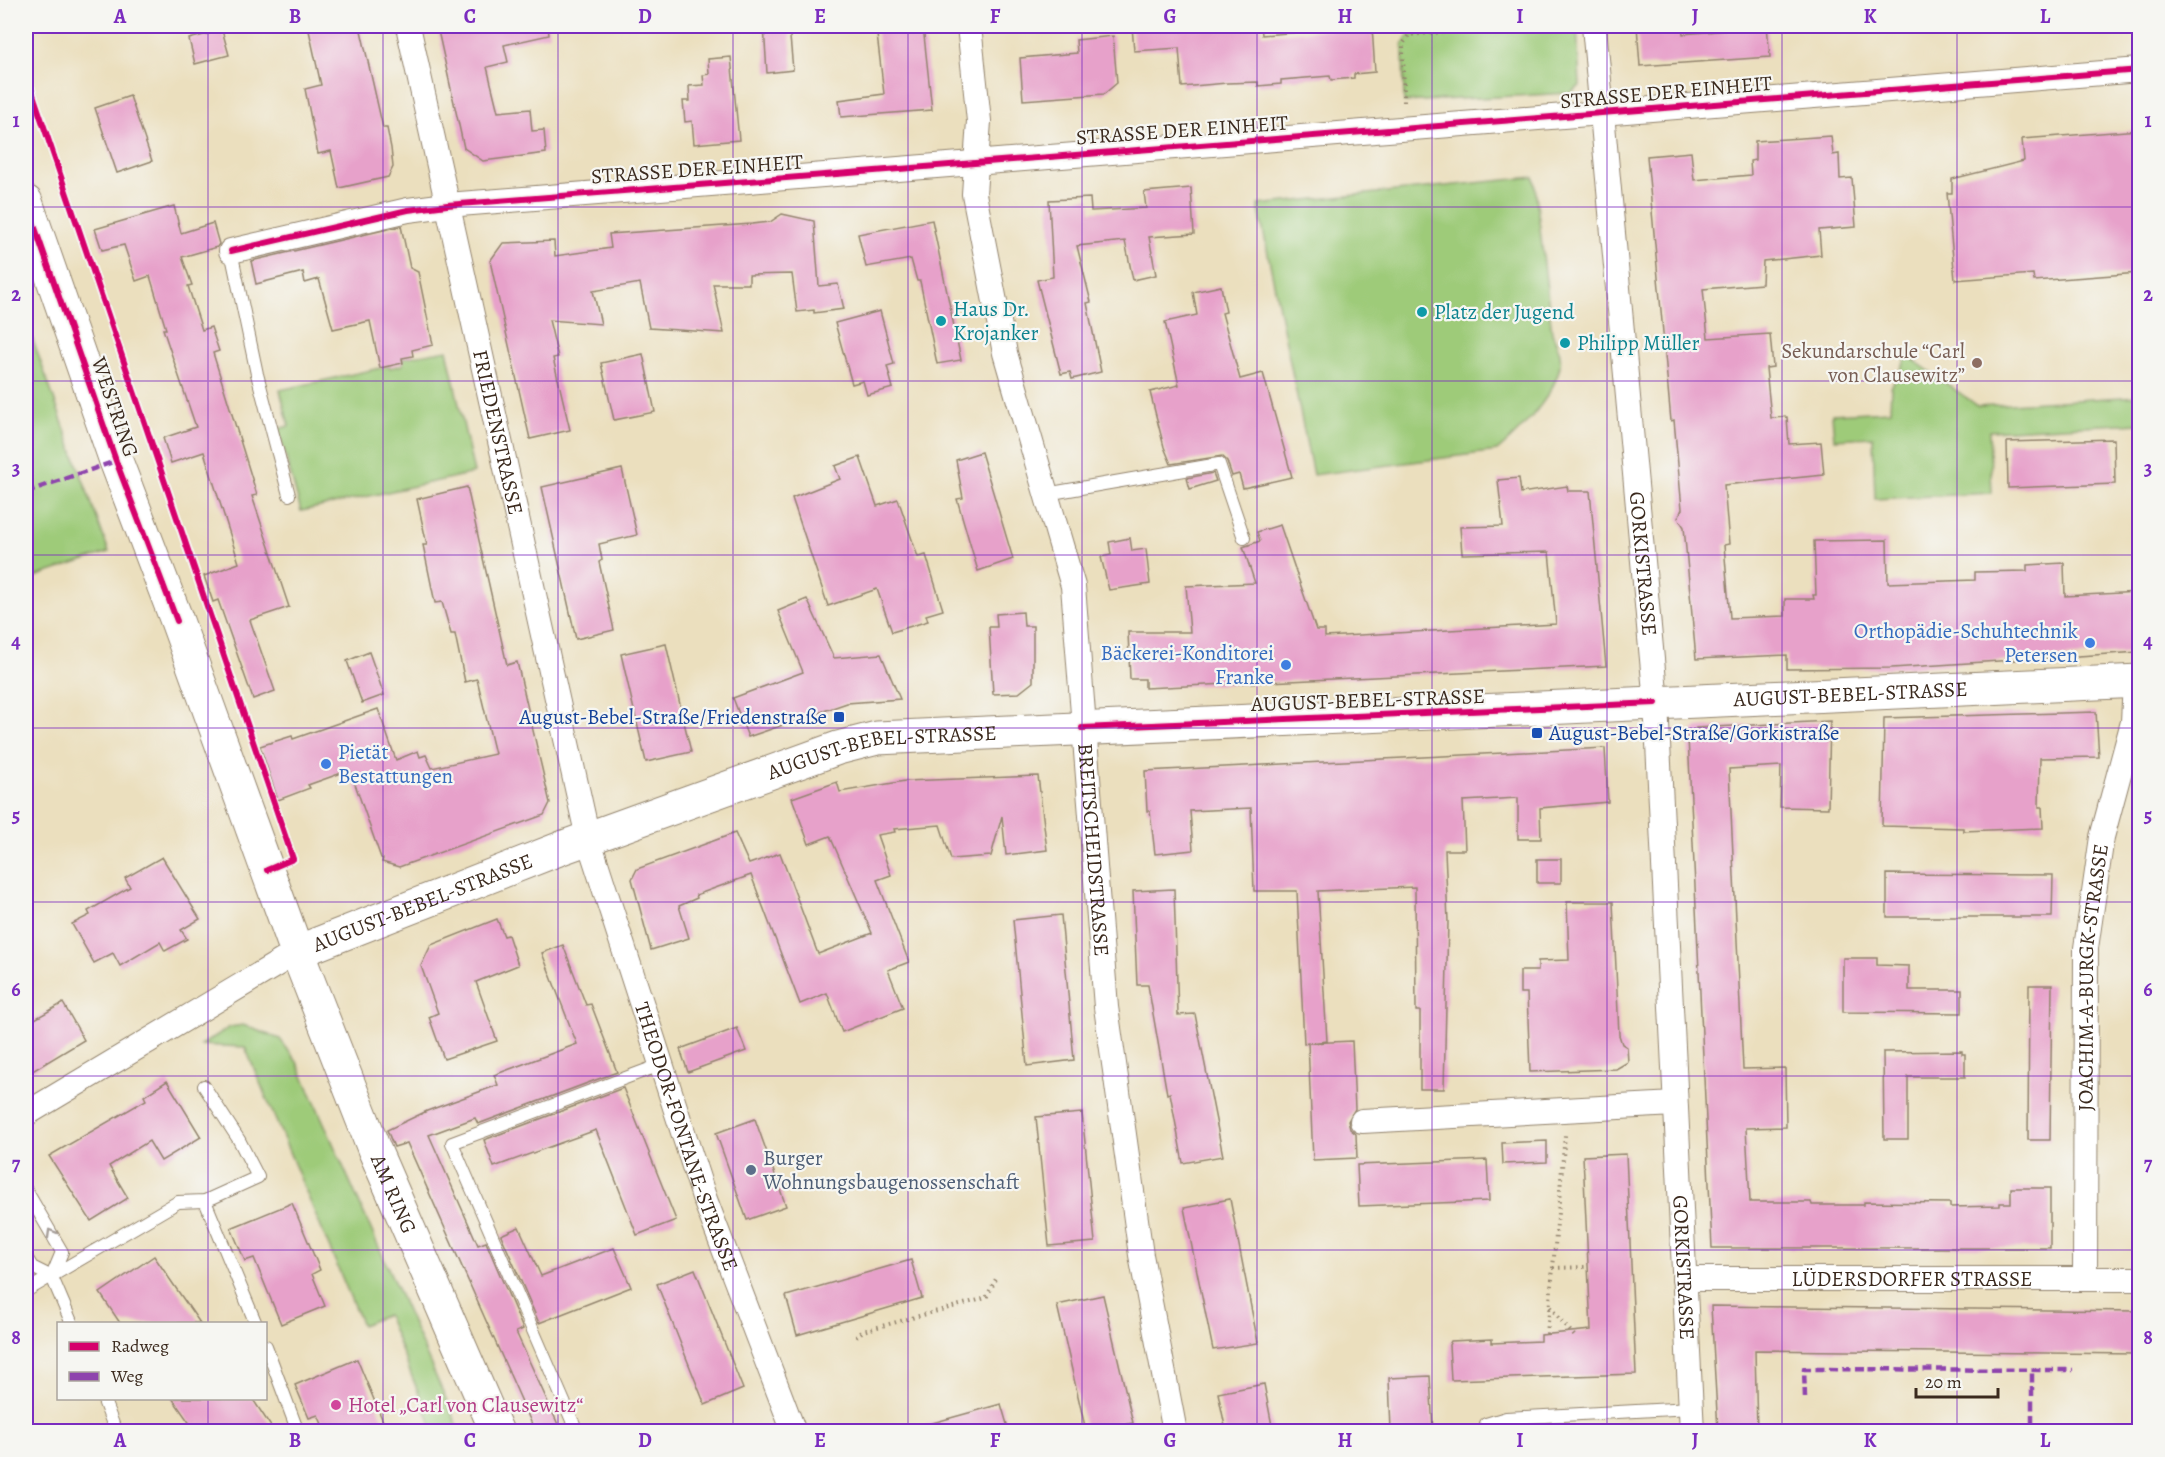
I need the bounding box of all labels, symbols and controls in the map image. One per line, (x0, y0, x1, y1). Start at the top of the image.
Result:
text: A (113, 3, 127, 30)
text: B (289, 3, 301, 30)
text: C (464, 3, 476, 30)
text: D (638, 3, 652, 30)
text: E (814, 3, 826, 30)
text: F (990, 3, 1001, 30)
text: G (1163, 3, 1177, 30)
text: H (1338, 3, 1353, 30)
text: I (1516, 3, 1524, 30)
text: J (1692, 3, 1699, 30)
text: K (1863, 3, 1877, 30)
text: L (2040, 3, 2051, 30)
street label: STRASSE DER EINHEIT (1559, 69, 1774, 115)
text: 1 (12, 107, 20, 134)
text: 1 (2144, 107, 2152, 134)
street label: STRASSE DER EINHEIT (1075, 109, 1290, 151)
street label: STRASSE DER EINHEIT (590, 148, 805, 190)
text: 2 (11, 281, 21, 308)
text: 2 (2143, 281, 2153, 308)
place label: Haus Dr. Krojanker (953, 295, 1039, 347)
place label: Platz der Jugend (1434, 298, 1575, 326)
marker: Platz der Jugend (1415, 305, 1429, 319)
marker: Haus Dr. Krojanker (934, 314, 948, 328)
place label: Philipp Müller (1577, 329, 1700, 357)
marker: Philipp Müller (1558, 336, 1572, 350)
place label: Sekundarschule “Carl von Clausewitz” (1781, 337, 1965, 389)
street label: FRIEDENSTRASSE (466, 347, 530, 517)
street label: WESTRING (84, 352, 145, 461)
marker: Sekundarschule “Carl von Clausewitz” (1970, 356, 1984, 370)
text: 3 (12, 455, 20, 482)
text: 3 (2144, 455, 2152, 482)
street label: GORKISTRASSE (1623, 490, 1664, 637)
place label: Orthopädie-Schuhtechnik Petersen (1854, 617, 2079, 669)
text: 4 (11, 628, 21, 655)
text: 4 (2143, 628, 2153, 655)
marker: Orthopädie-Schuhtechnik Petersen (2083, 636, 2097, 650)
place label: Bäckerei-Konditorei Franke (1101, 639, 1274, 691)
marker: Bäckerei-Konditorei Franke (1279, 658, 1293, 672)
street label: AUGUST-BEBEL-STRASSE (1732, 675, 1968, 713)
street label: AUGUST-BEBEL-STRASSE (1250, 682, 1485, 718)
place label: August-Bebel-Straße/Friedenstraße (518, 703, 827, 731)
marker: August-Bebel-Straße/Friedenstraße (832, 710, 846, 724)
street label: AUGUST-BEBEL-STRASSE (762, 719, 997, 787)
place label: August-Bebel-Straße/Gorkistraße (1548, 719, 1839, 747)
marker: August-Bebel-Straße/Gorkistraße (1530, 726, 1544, 740)
place label: Pietät Bestattungen (338, 738, 453, 790)
street label: BREITSCHEIDSTRASSE (1071, 742, 1116, 957)
marker: Pietät Bestattungen (319, 757, 333, 771)
text: 5 (12, 802, 20, 829)
text: 5 (2144, 802, 2152, 829)
street label: JOACHIM-A-BURGK-STRASSE (2072, 842, 2115, 1111)
street label: AUGUST-BEBEL-STRASSE (308, 847, 537, 959)
text: 6 (11, 976, 21, 1003)
text: 6 (2143, 976, 2153, 1003)
street label: THEODOR-FONTANE-STRASSE (628, 998, 745, 1275)
place label: Burger Wohnungsbaugenossenschaft (762, 1144, 1020, 1196)
street label: AM RING (364, 1149, 423, 1238)
text: 7 (12, 1150, 21, 1177)
text: 7 (2144, 1150, 2153, 1177)
marker: Burger Wohnungsbaugenossenschaft (744, 1163, 758, 1177)
street label: GORKISTRASSE (1666, 1195, 1701, 1340)
one-way arrow (46, 1229, 58, 1239)
street label: LÜDERSDORFER STRASSE (1792, 1265, 2032, 1293)
legend (57, 1322, 267, 1400)
text: 8 (11, 1324, 21, 1351)
text: 8 (2143, 1324, 2153, 1351)
text: Radweg (111, 1334, 169, 1358)
scale bar (1916, 1361, 1998, 1399)
text: Weg (110, 1364, 143, 1388)
text: 20 m (1925, 1370, 1962, 1394)
place label: Hotel „Carl von Clausewitz“ (348, 1391, 583, 1419)
marker: Hotel „Carl von Clausewitz“ (329, 1398, 343, 1412)
text: A (113, 1427, 127, 1454)
text: B (289, 1427, 301, 1454)
text: C (464, 1427, 476, 1454)
text: D (638, 1427, 652, 1454)
text: E (814, 1427, 826, 1454)
text: F (990, 1427, 1001, 1454)
text: G (1163, 1427, 1177, 1454)
text: H (1338, 1427, 1353, 1454)
text: I (1516, 1427, 1524, 1454)
text: J (1692, 1427, 1699, 1454)
text: K (1863, 1427, 1877, 1454)
text: L (2040, 1427, 2051, 1454)

